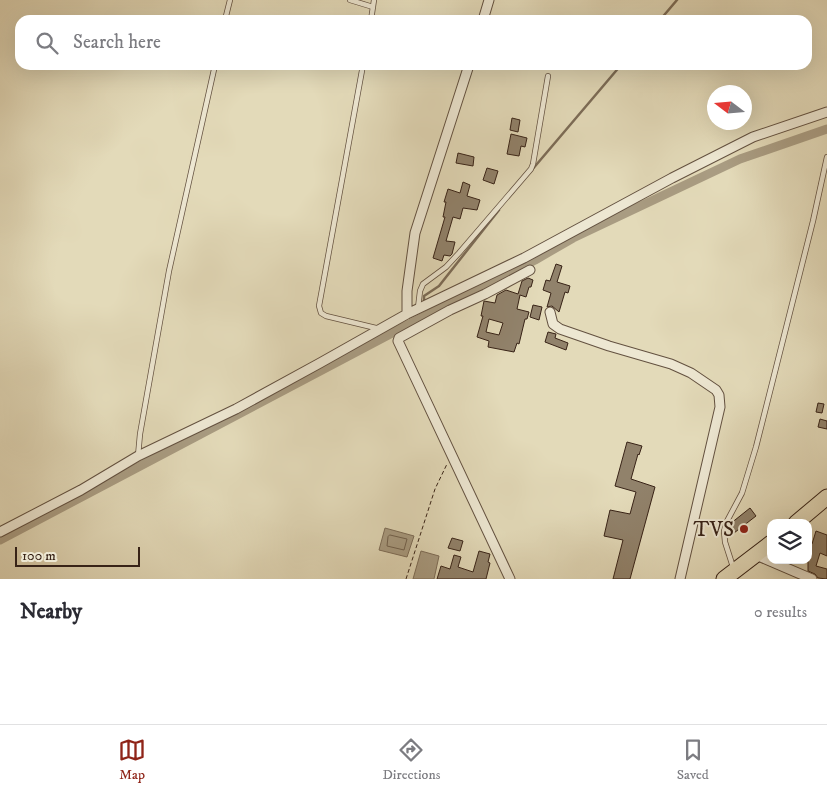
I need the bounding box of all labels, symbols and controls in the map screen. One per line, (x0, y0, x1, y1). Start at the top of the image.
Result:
search box (15, 15, 812, 70)
icon: search (33, 29, 61, 57)
text: Search here (73, 31, 161, 54)
north arrow (707, 85, 752, 130)
place label: TVS (693, 517, 734, 543)
map controls (767, 519, 812, 564)
button: layers (767, 519, 812, 564)
marker: TVS (738, 523, 750, 535)
scale bar (15, 544, 140, 567)
text: 100 m (22, 547, 56, 565)
text: Nearby (20, 599, 82, 625)
text: 0 results (754, 602, 807, 622)
tab: Map (118, 736, 146, 784)
tab: Directions (382, 736, 440, 784)
tab: Saved (677, 736, 709, 784)

